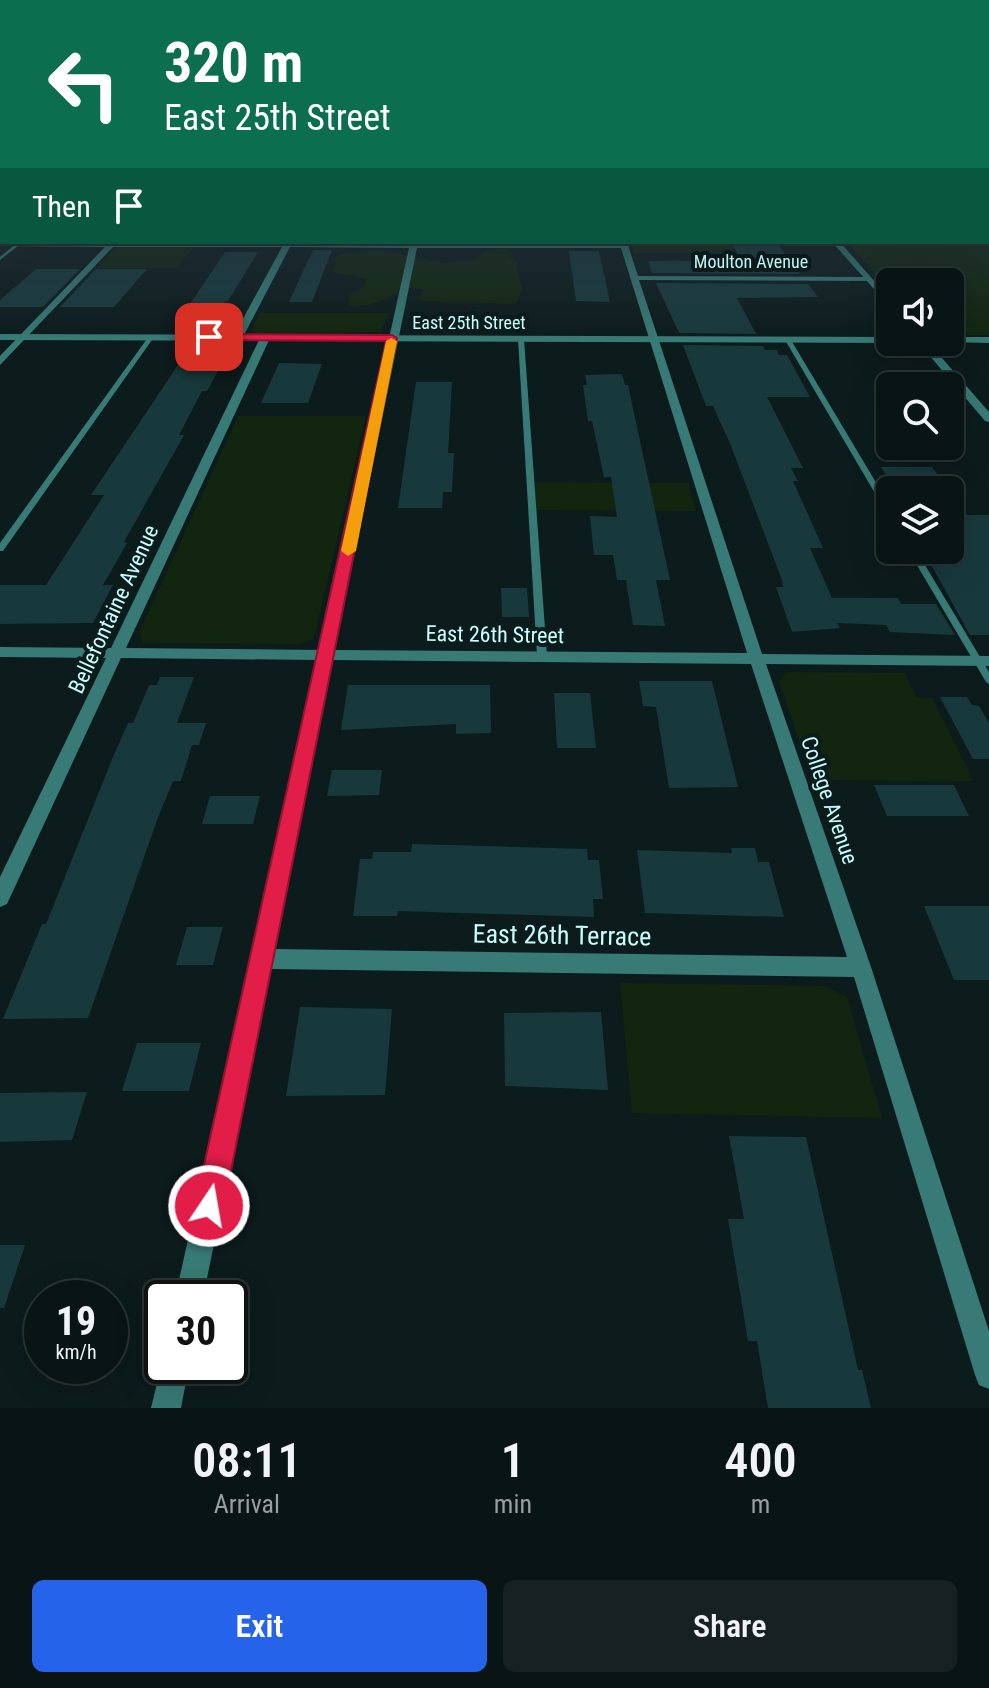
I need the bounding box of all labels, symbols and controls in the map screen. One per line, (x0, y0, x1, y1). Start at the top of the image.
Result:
text: 320 m (164, 30, 303, 96)
icon: left (32, 32, 136, 136)
text: East 25th Street (164, 97, 391, 139)
icon: arrive (107, 184, 151, 228)
text: Then (32, 189, 91, 224)
street label: Moulton Avenue (694, 251, 808, 272)
map controls (876, 268, 964, 564)
button: sound (876, 268, 964, 356)
pin (175, 303, 243, 371)
street label: East 25th Street (412, 312, 526, 333)
icon: arrive (187, 315, 231, 359)
button: search (876, 372, 964, 460)
button: layers (876, 476, 964, 564)
street label: Bellefontaine Avenue (63, 521, 163, 697)
street label: East 26th Street (426, 621, 564, 648)
street label: College Avenue (796, 733, 863, 867)
street label: East 26th Terrace (472, 918, 652, 952)
position arrow (167, 1164, 251, 1248)
speed limit sign: 30 (144, 1280, 248, 1384)
text: 19 (56, 1298, 96, 1345)
text: km/h (55, 1340, 97, 1364)
text: 08:11 (192, 1432, 302, 1489)
text: 1 (501, 1432, 525, 1489)
text: 400 (724, 1432, 797, 1489)
text: Arrival (214, 1489, 280, 1519)
text: min (494, 1489, 532, 1519)
text: m (751, 1489, 770, 1519)
button: Exit (32, 1580, 487, 1672)
button: Share (503, 1580, 957, 1672)

